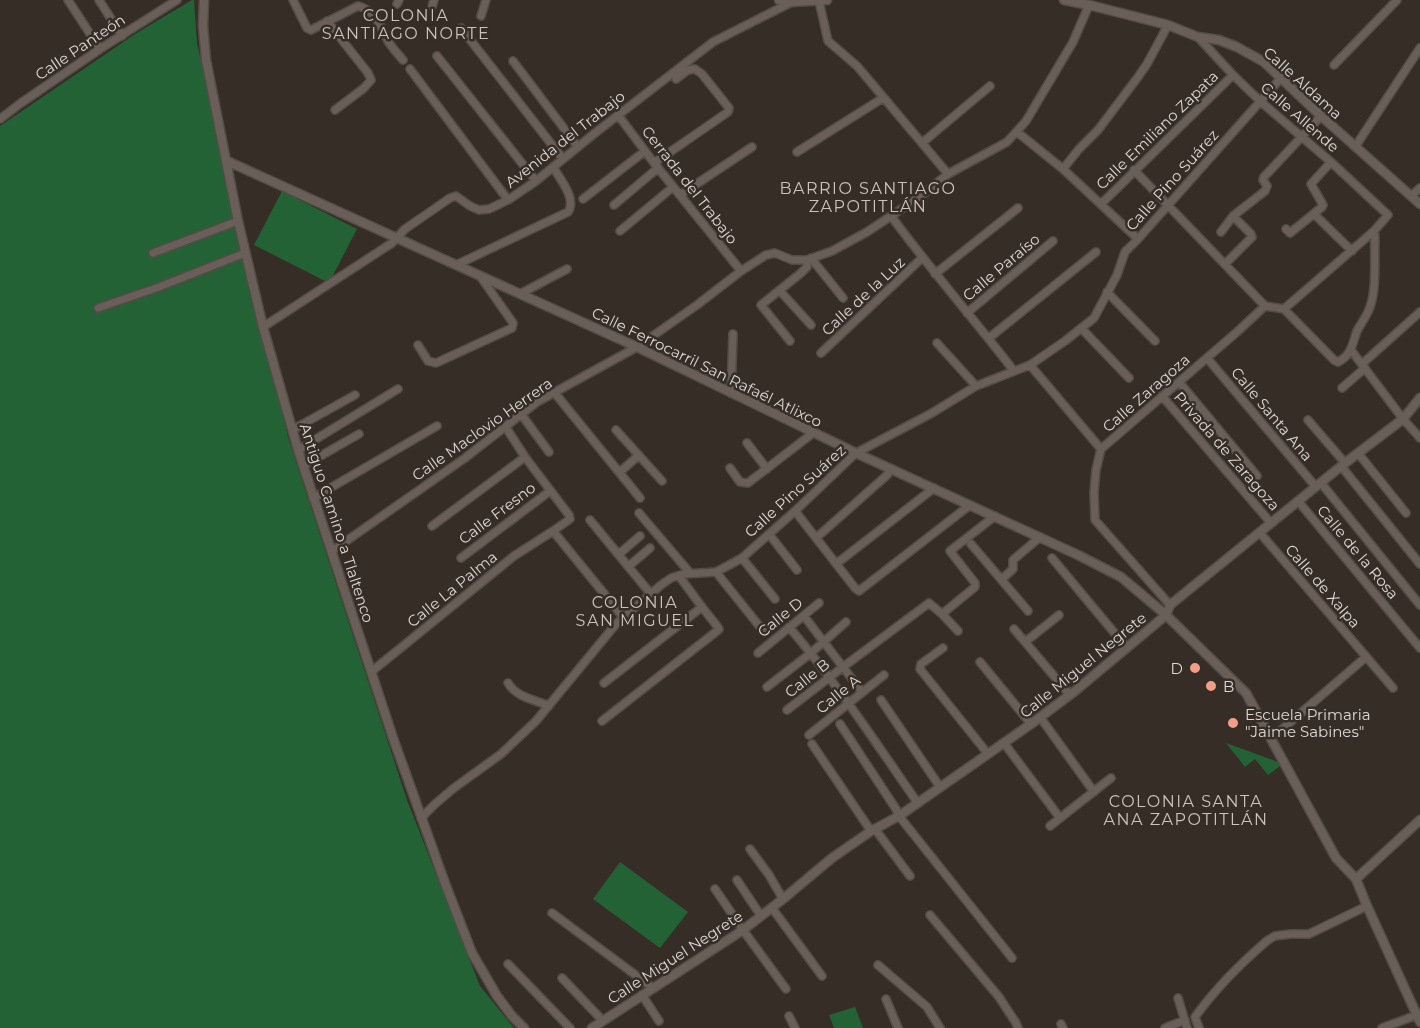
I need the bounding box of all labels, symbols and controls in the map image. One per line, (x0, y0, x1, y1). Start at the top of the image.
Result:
district label: COLONIA SANTIAGO NORTE (322, 6, 490, 43)
street label: Calle Panteón (31, 10, 129, 84)
street label: Calle Aldama (1260, 43, 1346, 123)
street label: Calle Emiliano Zapata (1092, 67, 1222, 193)
street label: Calle Allende (1257, 78, 1343, 156)
street label: Avenida del Trabajo (501, 86, 629, 192)
street label: Cerrada del Trabajo (638, 122, 742, 248)
street label: Calle Pino Suárez (1122, 125, 1223, 234)
district label: BARRIO SANTIAGO ZAPOTITLÁN (780, 179, 957, 216)
street label: Calle Paraíso (959, 229, 1043, 305)
street label: Calle de la Luz (817, 252, 909, 339)
street label: Calle Ferrocarril San Rafaél Atlixco (589, 303, 825, 431)
street label: Calle Zaragoza (1098, 350, 1194, 436)
street label: Calle Santa Ana (1227, 363, 1317, 465)
street label: Calle Maclovio Herrera (408, 373, 556, 485)
street label: Privada de Zaragoza (1170, 387, 1284, 515)
street label: Antiguo Camino a Tlaltenco (296, 421, 378, 625)
street label: Calle Pino Suárez (741, 440, 850, 541)
street label: Calle Fresno (455, 478, 539, 548)
street label: Calle de la Rosa (1313, 501, 1403, 603)
street label: Calle de Xalpa (1281, 540, 1365, 632)
street label: Calle La Palma (403, 547, 501, 631)
district label: COLONIA SAN MIGUEL (576, 593, 694, 630)
street label: Calle D (753, 593, 807, 641)
street label: Calle Miguel Negrete (1016, 608, 1150, 722)
street label: Calle B (781, 655, 833, 701)
place label: D (1171, 659, 1183, 678)
marker: D (1188, 661, 1202, 675)
street label: Calle A (812, 670, 864, 717)
place label: B (1223, 677, 1234, 696)
marker: B (1204, 679, 1218, 693)
place label: Escuela Primaria "Jaime Sabines" (1245, 705, 1371, 741)
marker: Escuela Primaria "Jaime Sabines" (1226, 716, 1240, 730)
district label: COLONIA SANTA ANA ZAPOTITLÁN (1104, 792, 1268, 829)
street label: Calle Miguel Negrete (604, 906, 746, 1008)

